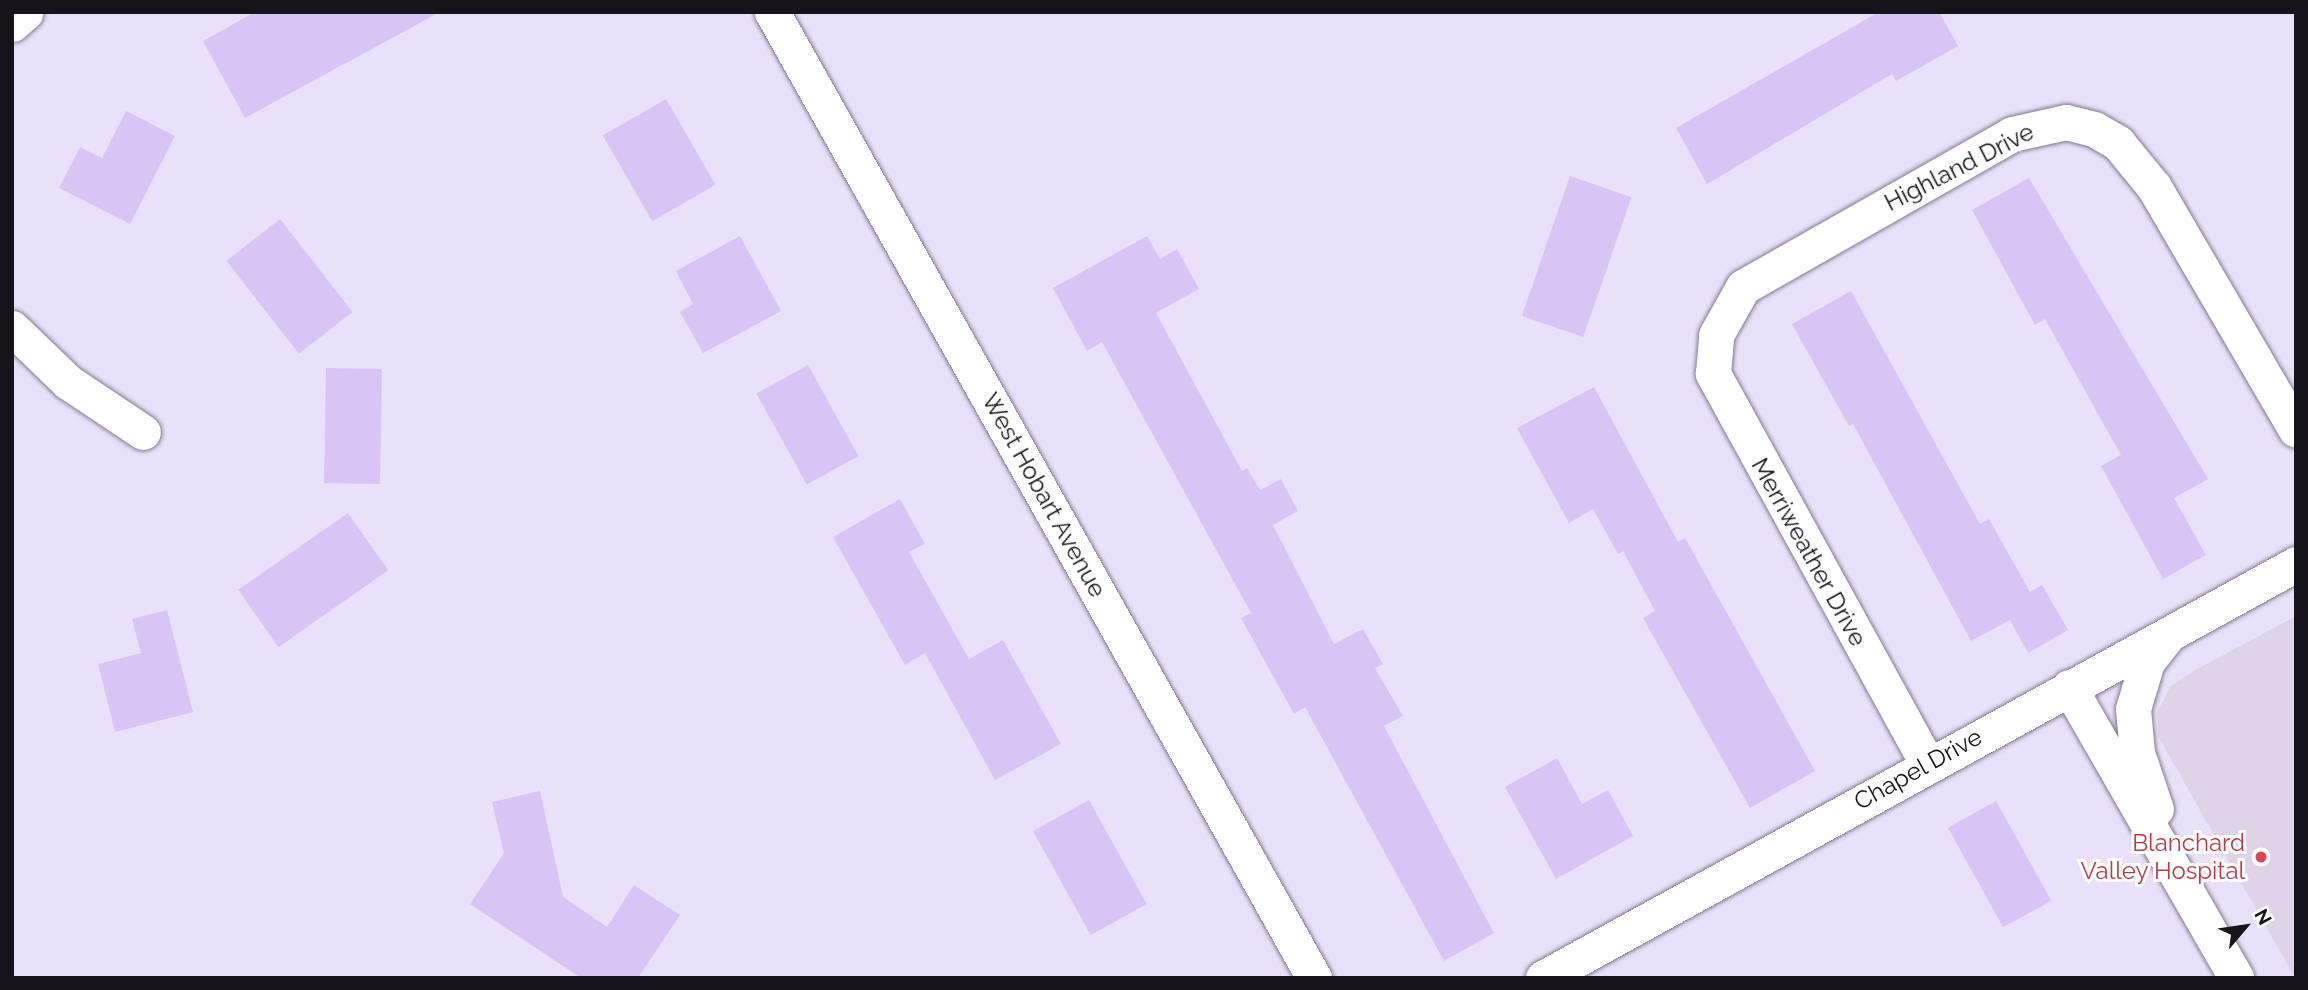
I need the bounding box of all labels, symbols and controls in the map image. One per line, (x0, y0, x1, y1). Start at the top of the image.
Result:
street label: Highland Drive (1880, 117, 2038, 217)
street label: West Hobart Avenue (976, 388, 1112, 602)
street label: Merriweather Drive (1745, 453, 1873, 651)
street label: Chapel Drive (1849, 722, 1987, 816)
place label: Blanchard Valley Hospital (2080, 829, 2245, 885)
marker: Blanchard Valley Hospital (2251, 847, 2271, 867)
north arrow (2210, 892, 2280, 962)
text: N (2250, 905, 2277, 928)

